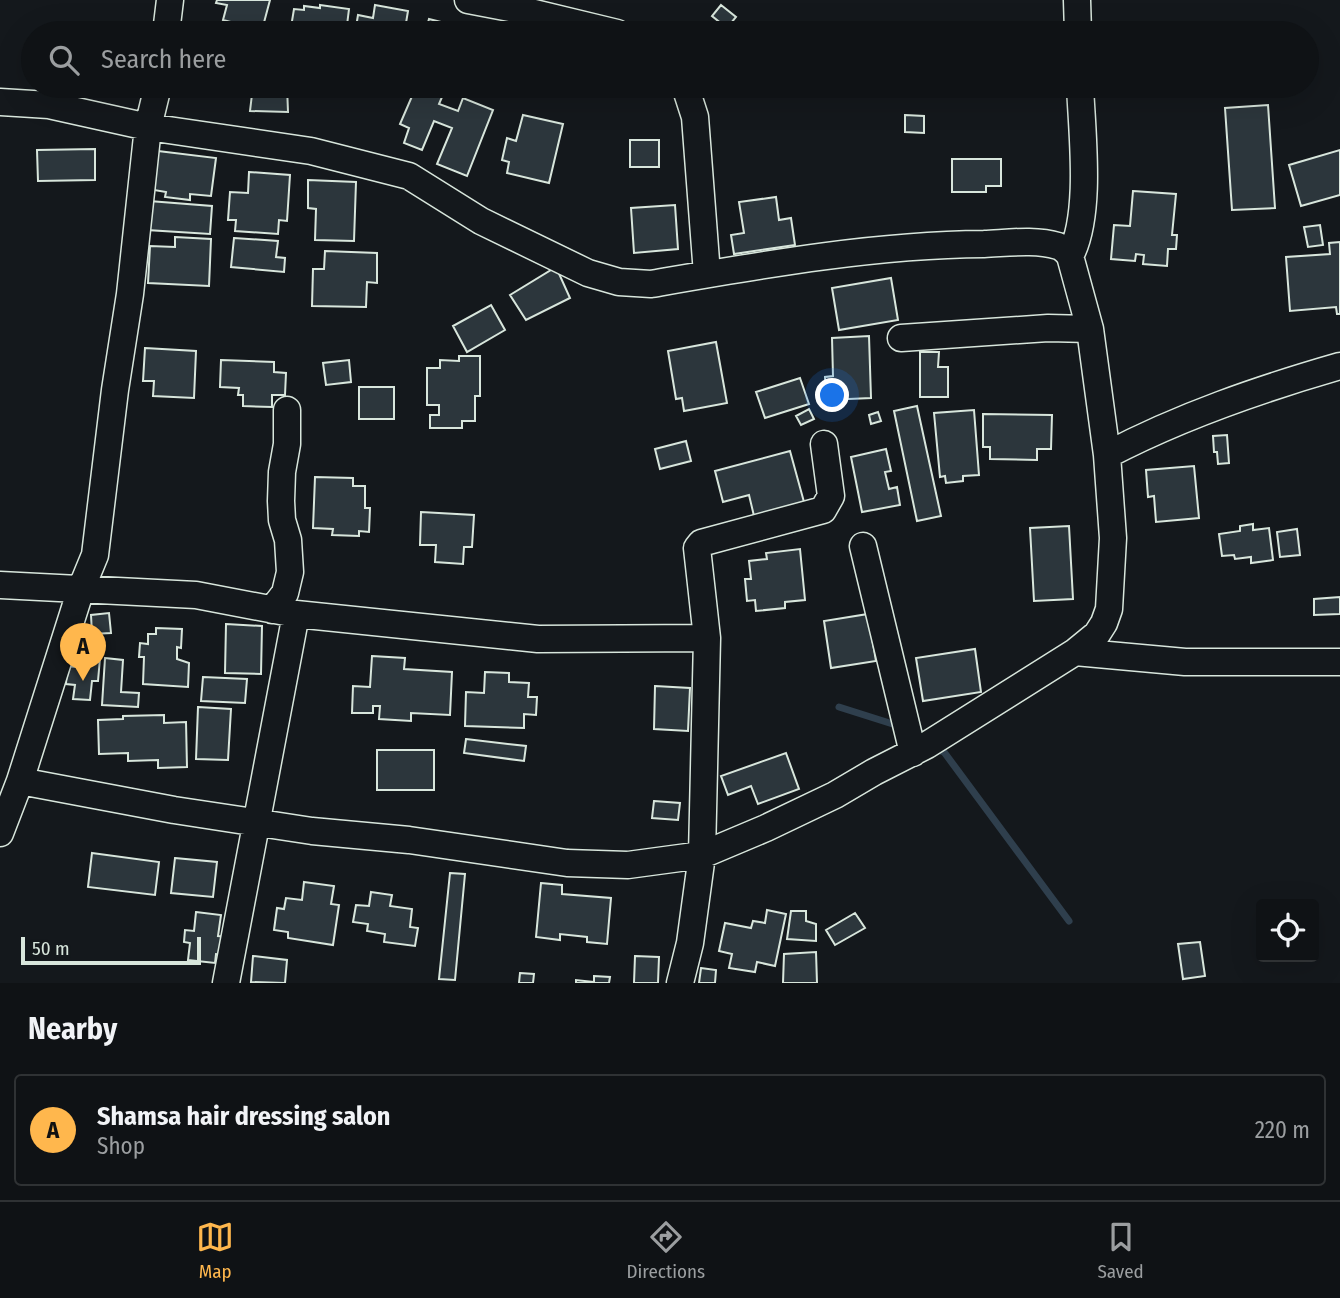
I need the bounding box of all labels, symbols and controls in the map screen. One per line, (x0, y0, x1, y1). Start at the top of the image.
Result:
search box (21, 21, 1319, 98)
icon: search (45, 41, 83, 79)
text: Search here (101, 44, 226, 75)
your location (815, 378, 849, 412)
pin: A (60, 623, 106, 681)
map controls (1256, 899, 1319, 962)
button: locate (1256, 899, 1319, 962)
scale bar (21, 934, 201, 966)
text: 50 m (32, 937, 70, 960)
text: Nearby (28, 1011, 117, 1047)
text: Shamsa hair dressing salon (97, 1101, 391, 1132)
text: A (47, 1116, 59, 1144)
text: 220 m (1255, 1116, 1310, 1144)
text: Shop (97, 1132, 145, 1160)
tab: Map (196, 1218, 234, 1283)
tab: Directions (626, 1218, 705, 1283)
tab: Saved (1097, 1218, 1144, 1283)

